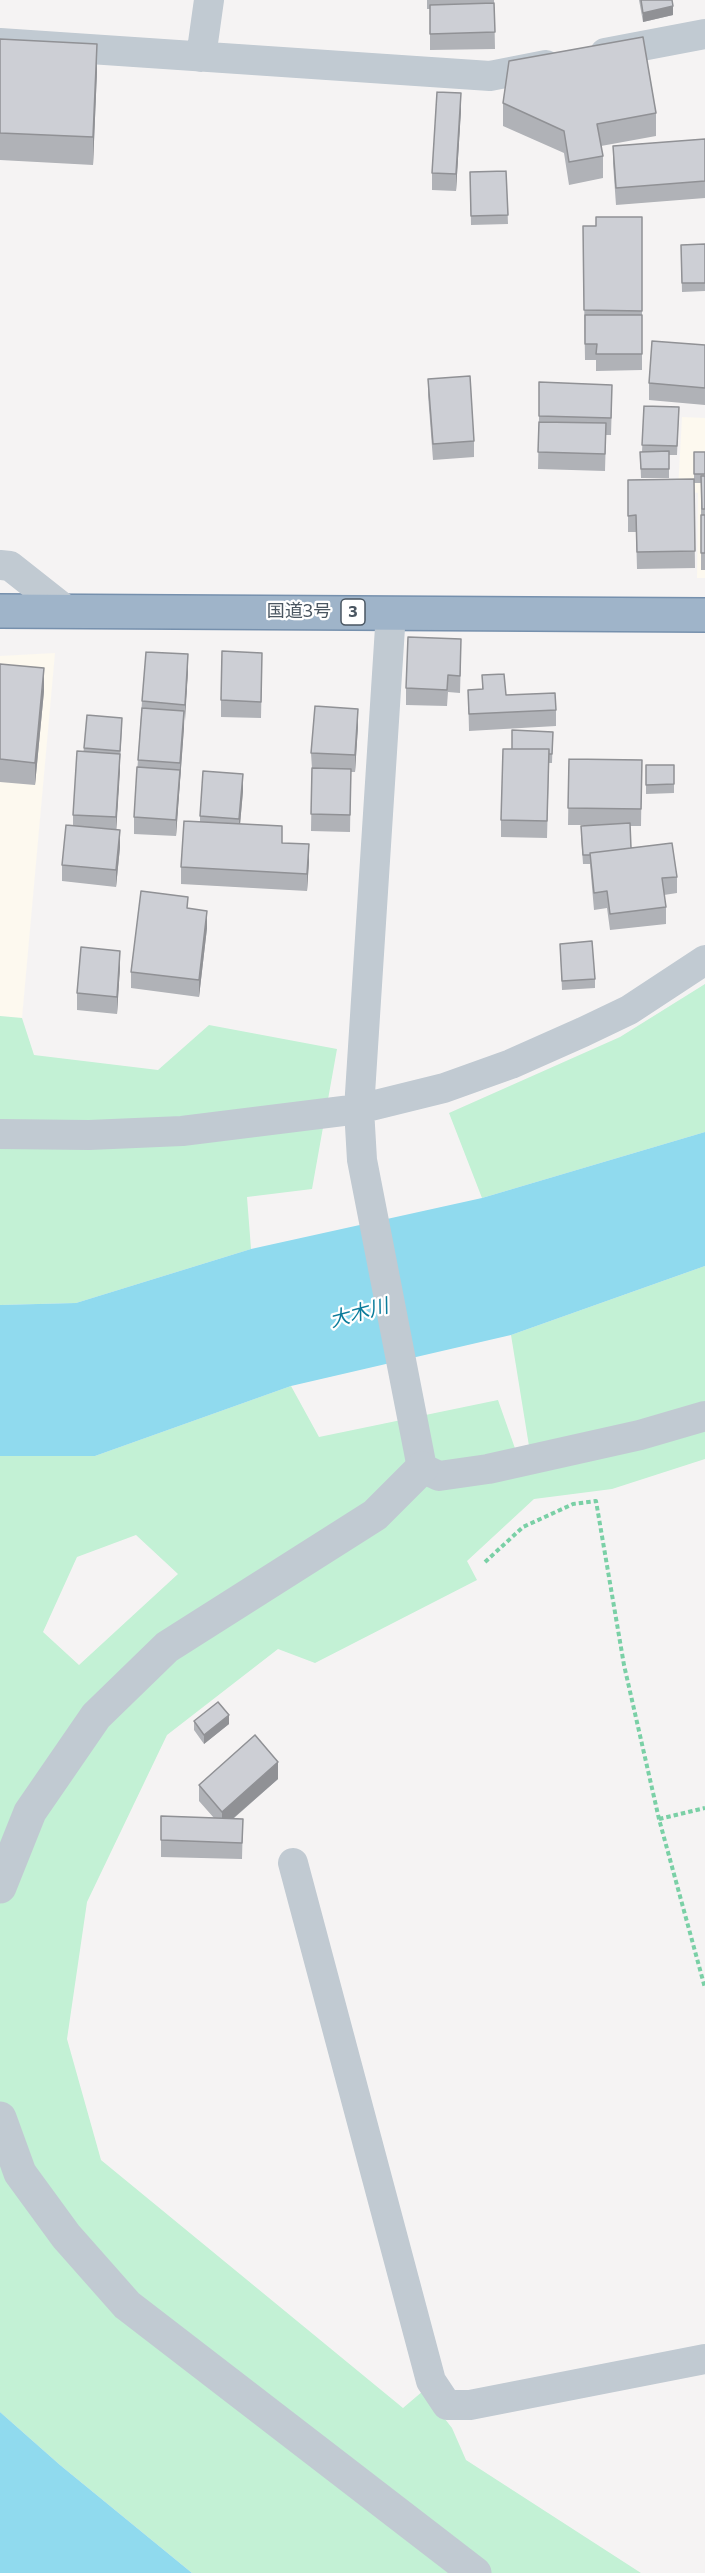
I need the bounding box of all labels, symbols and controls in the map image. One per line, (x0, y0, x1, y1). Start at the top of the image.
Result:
road number: 3 (341, 599, 365, 625)
street label: 国道3号 (267, 600, 331, 622)
water label: 大木川 (327, 1294, 391, 1332)

